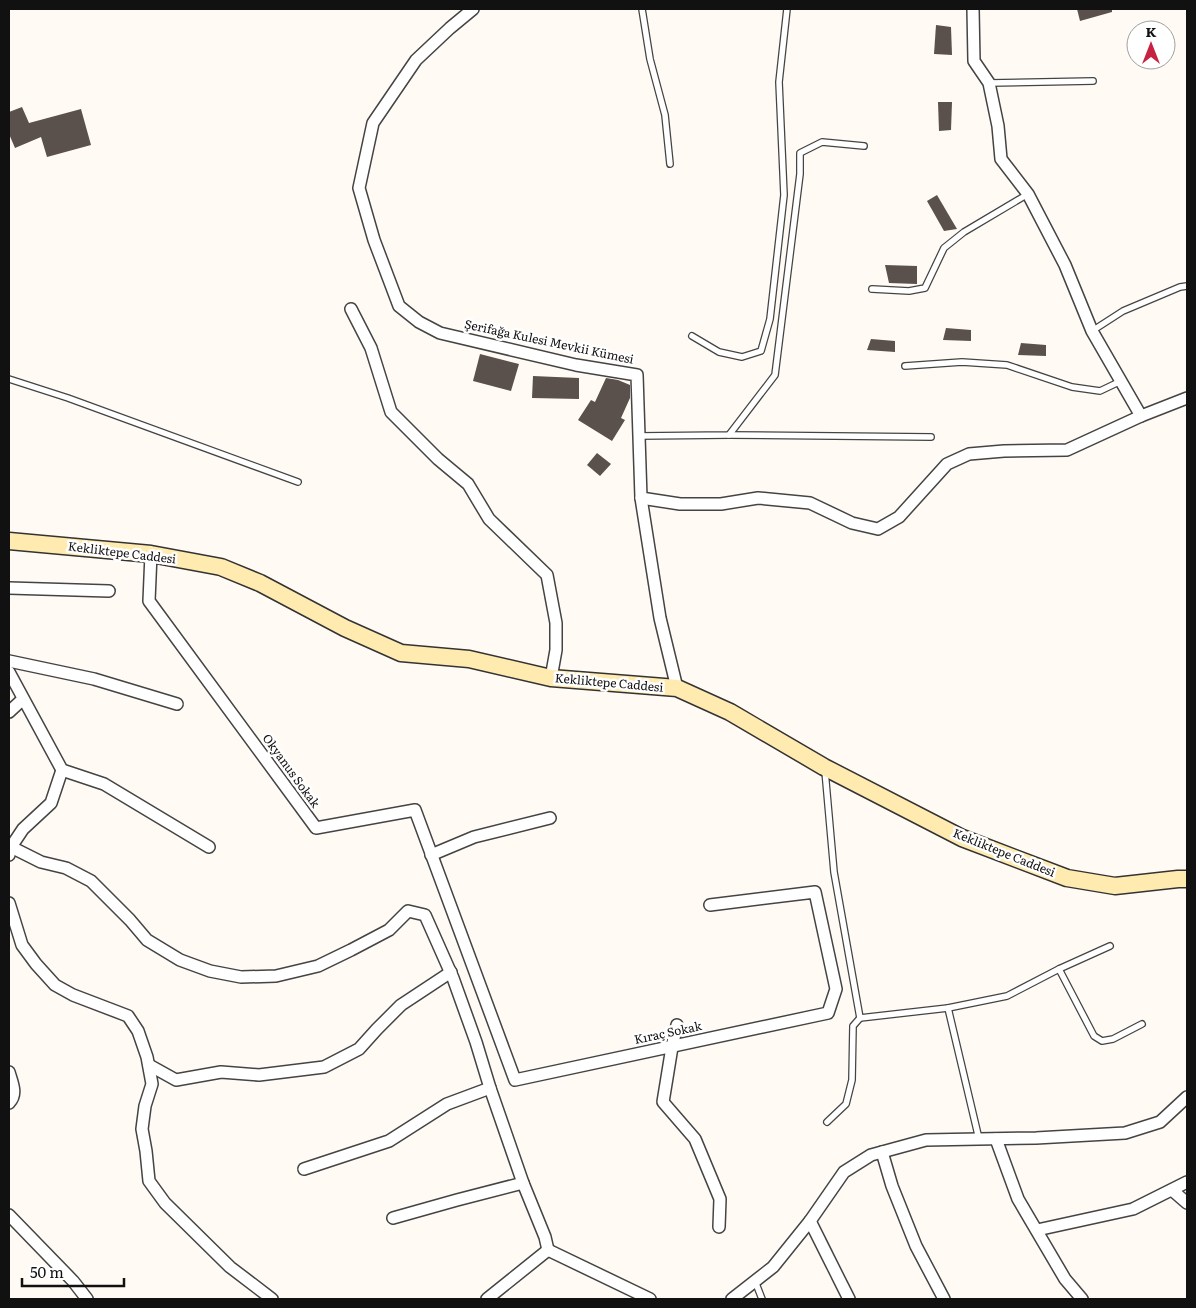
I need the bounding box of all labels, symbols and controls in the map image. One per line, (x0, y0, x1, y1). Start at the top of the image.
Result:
north arrow (1126, 20, 1176, 70)
text: K (1146, 21, 1157, 41)
street label: Şerifağa Kulesi Mevkii Kümesi (463, 314, 636, 368)
street label: Kekliktepe Caddesi (67, 536, 177, 568)
street label: Kekliktepe Caddesi (554, 668, 664, 696)
street label: Okyanus Sokak (259, 730, 325, 812)
street label: Kekliktepe Caddesi (951, 823, 1058, 881)
street label: Kıraç Sokak (632, 1016, 704, 1048)
scale bar (22, 1256, 125, 1288)
text: 50 m (30, 1260, 64, 1283)

